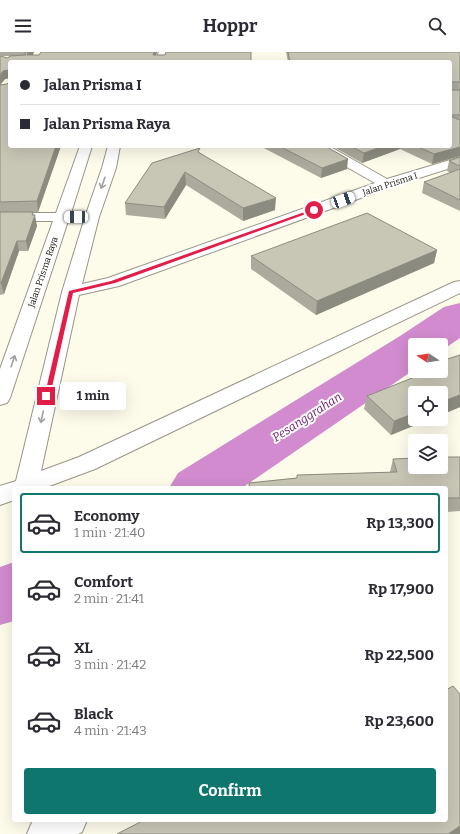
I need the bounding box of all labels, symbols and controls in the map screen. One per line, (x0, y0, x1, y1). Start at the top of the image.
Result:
icon: menu (12, 15, 34, 37)
text: Hoppr (203, 15, 257, 37)
icon: search (426, 15, 448, 37)
text: Jalan Prisma I (44, 76, 142, 94)
text: Jalan Prisma Raya (44, 115, 171, 133)
street label: Jalan Prisma I (360, 170, 419, 198)
one-way arrow (99, 177, 107, 189)
car (330, 190, 356, 210)
route start (305, 201, 323, 219)
car (64, 211, 88, 223)
street label: Jalan Prisma Raya (26, 235, 60, 310)
north arrow (408, 338, 448, 378)
map controls (408, 338, 448, 474)
one-way arrow (9, 356, 17, 368)
callout: 1 min (60, 382, 126, 410)
button: locate (408, 386, 448, 426)
route end (37, 387, 55, 405)
text: 1 min (77, 388, 109, 403)
water label: Pesanggrahan (270, 389, 344, 445)
one-way arrow (37, 410, 45, 423)
button: layers (408, 434, 448, 474)
icon: car (26, 505, 62, 541)
text: Economy (74, 507, 140, 525)
text: Rp 13,300 (366, 514, 434, 532)
text: 1 min · 21:40 (74, 525, 145, 540)
icon: car (26, 571, 62, 607)
text: Comfort (74, 573, 133, 591)
text: Rp 17,900 (368, 580, 434, 598)
text: 2 min · 21:41 (74, 591, 144, 606)
icon: car (26, 637, 62, 673)
text: XL (74, 639, 93, 657)
text: Rp 22,500 (364, 646, 434, 664)
text: 3 min · 21:42 (74, 657, 146, 672)
icon: car (26, 703, 62, 739)
text: Black (74, 705, 113, 723)
text: Rp 23,600 (365, 712, 434, 730)
text: 4 min · 21:43 (74, 723, 147, 738)
button: Confirm (24, 768, 436, 814)

